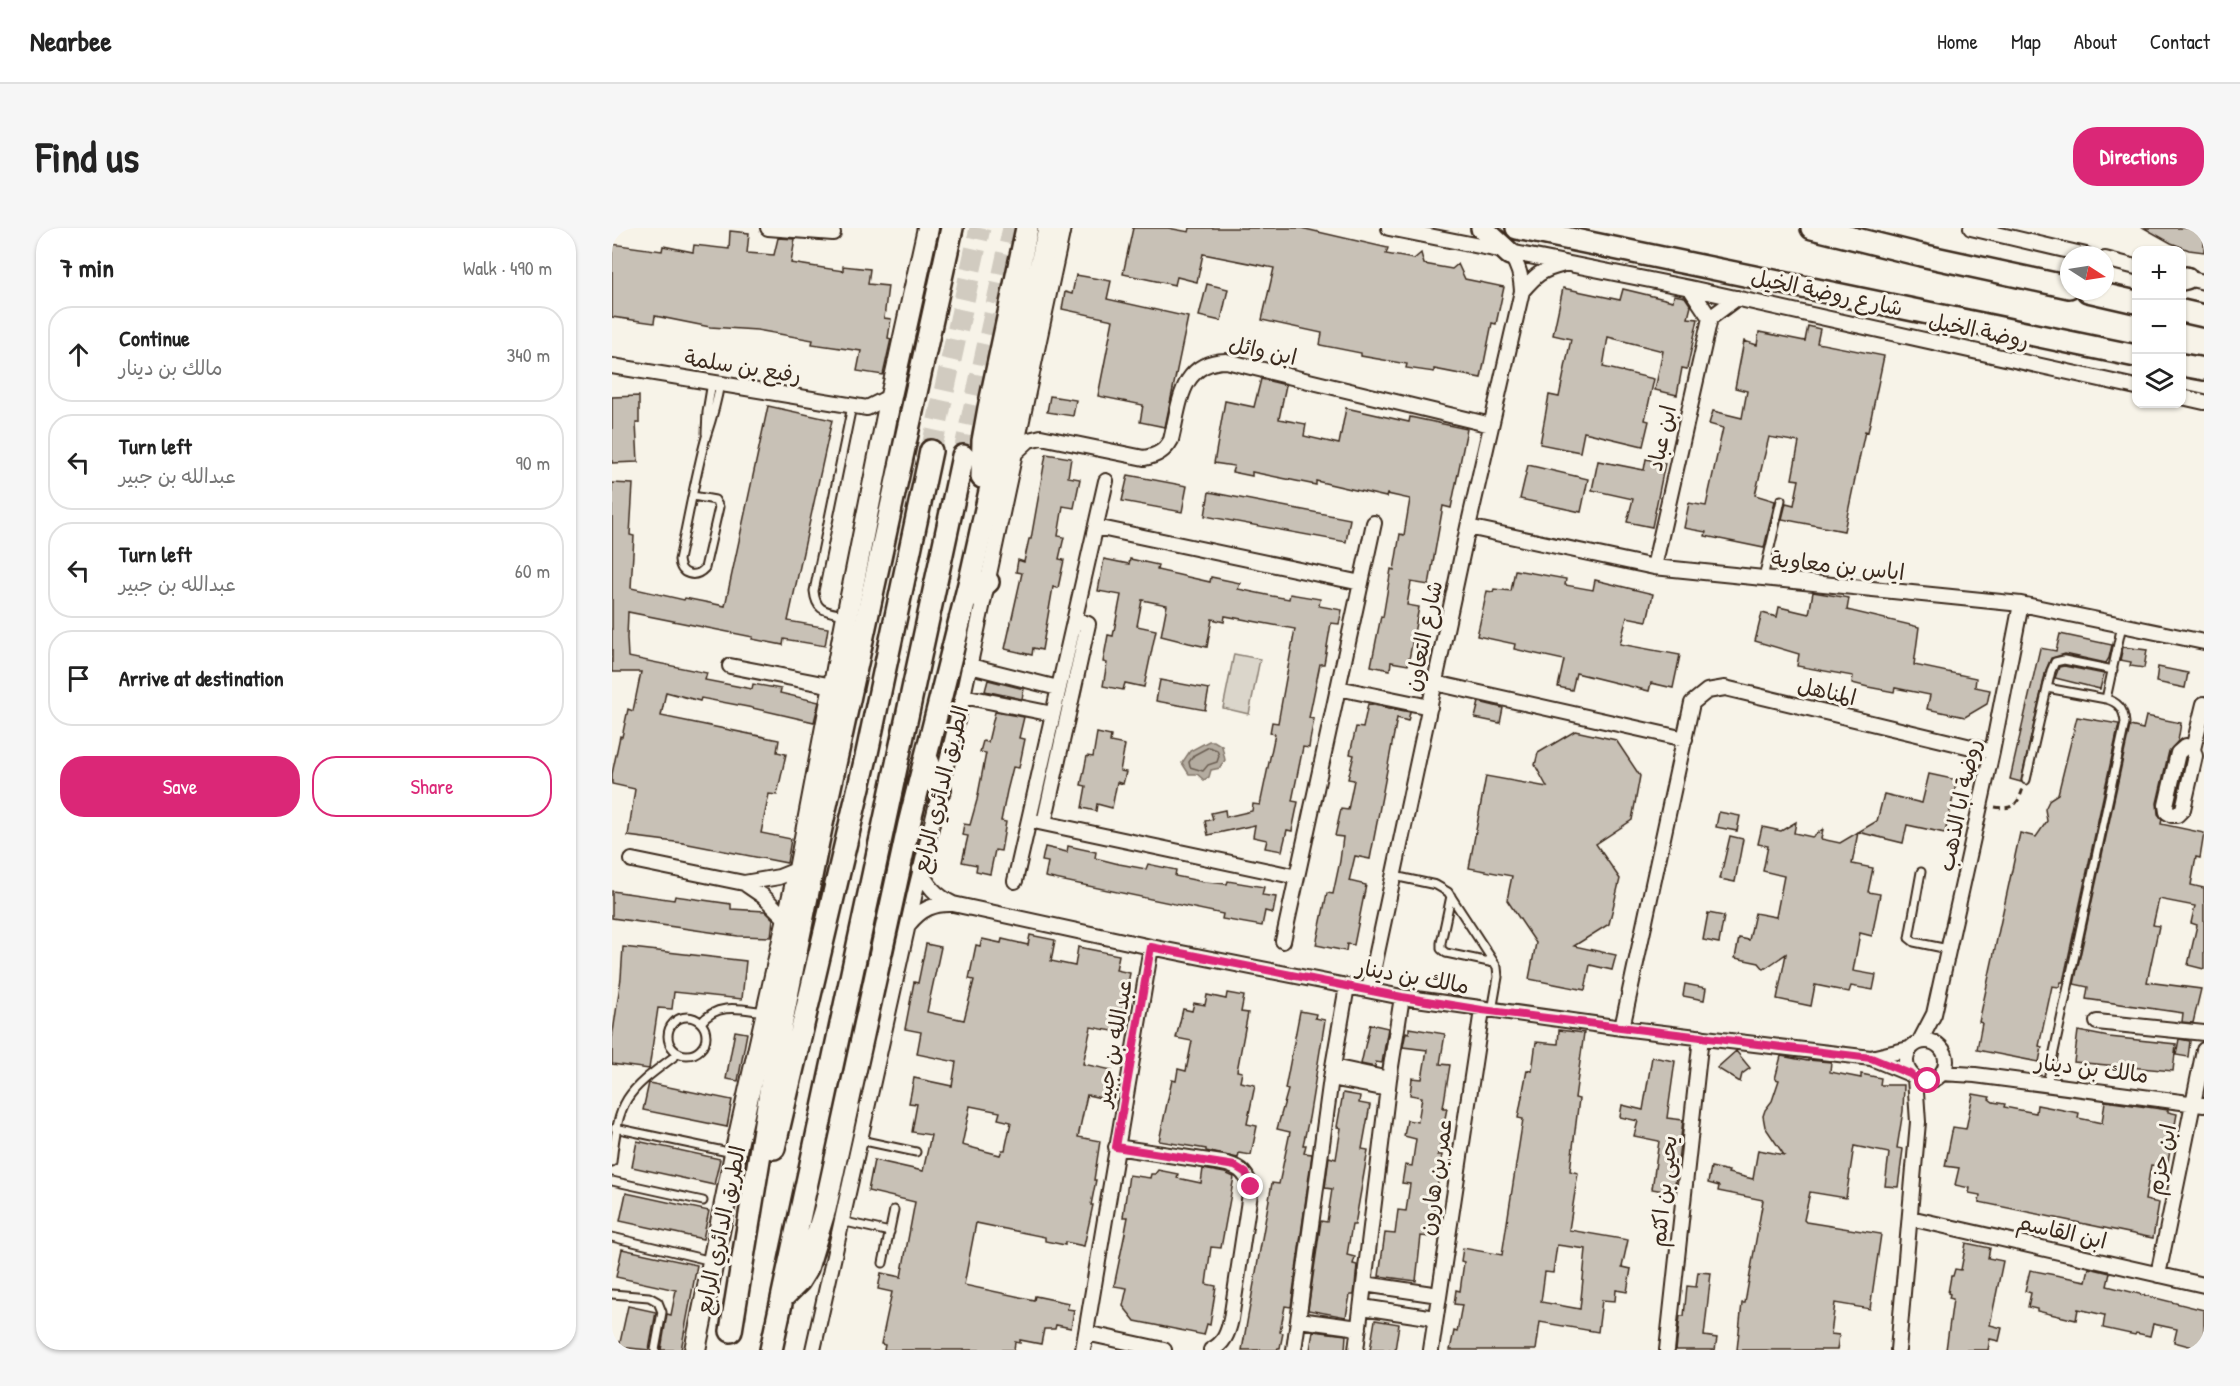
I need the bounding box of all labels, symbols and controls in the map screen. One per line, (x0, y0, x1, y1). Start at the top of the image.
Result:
text: Nearbee (30, 22, 112, 60)
text: Home (1937, 27, 1978, 56)
text: Map (2011, 27, 2041, 56)
text: About (2074, 27, 2117, 56)
text: Contact (2150, 27, 2210, 56)
button: Directions (2073, 127, 2204, 186)
text: Find us (36, 128, 139, 185)
north arrow (2060, 246, 2114, 300)
map controls (2132, 246, 2186, 408)
button: + (2132, 246, 2186, 300)
text: 7 min (60, 250, 114, 285)
text: Walk · 490 m (463, 254, 552, 281)
street label: شارع روضة الخيل (1748, 261, 1906, 324)
button: − (2132, 300, 2186, 354)
street label: روضة الخيل (1926, 305, 2032, 355)
text: Continue (119, 323, 190, 353)
street label: ابن وائل (1226, 328, 1300, 372)
icon: ahead (62, 338, 95, 371)
text: 340 m (506, 341, 550, 368)
street label: رفيع بن سلمة (682, 342, 804, 391)
text: مالك بن دينار (119, 354, 223, 381)
button: layers (2132, 354, 2186, 408)
street label: ابن عباد (1639, 402, 1683, 474)
text: Turn left (119, 431, 192, 461)
icon: left (62, 446, 95, 479)
text: 90 m (516, 449, 550, 476)
text: عبدالله بن جبير (119, 462, 236, 489)
text: Turn left (119, 539, 192, 569)
street label: اياس بن معاوية (1770, 543, 1906, 587)
icon: left (62, 554, 95, 587)
text: 60 m (515, 557, 550, 584)
text: عبدالله بن جبير (119, 570, 236, 597)
street label: شارع التعاون (1397, 578, 1450, 694)
icon: arrive (62, 662, 95, 695)
text: Arrive at destination (119, 663, 284, 693)
street label: المناهل (1795, 670, 1859, 712)
street label: الطريق الدائري الرابع (905, 702, 977, 876)
street label: روضة ابا الذهب (1930, 736, 1988, 874)
button: Save (60, 756, 300, 817)
button: Share (312, 756, 552, 817)
street label: مالك بن دينار (1352, 951, 1472, 1001)
street label: عبدالله بن جبير (1087, 977, 1139, 1111)
street label: مالك بن دينار (2032, 1046, 2150, 1090)
route start (1914, 1067, 1940, 1093)
street label: عمر بن هارون (1411, 1116, 1459, 1238)
street label: ابن حزم (2139, 1121, 2185, 1198)
street label: يحيى بن اكثم (1642, 1134, 1686, 1248)
street label: الطريق الدائري الرابع (687, 1143, 754, 1317)
route end (1237, 1173, 1263, 1199)
street label: ابن القاسم (2014, 1206, 2110, 1258)

